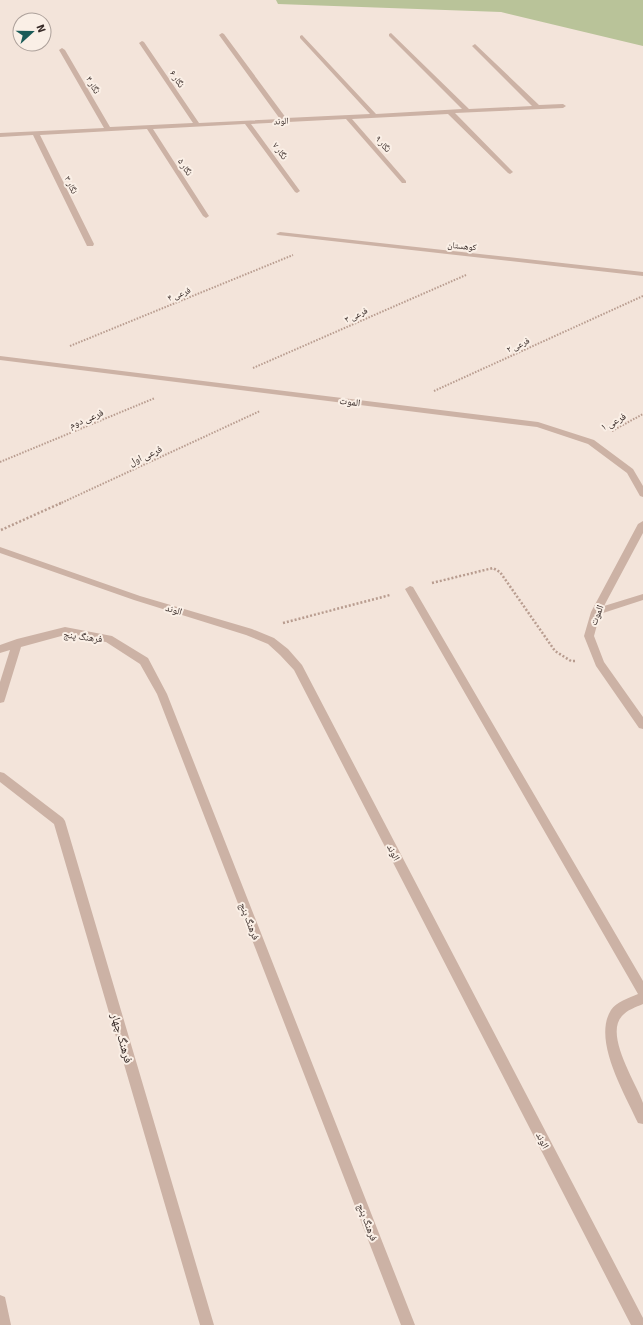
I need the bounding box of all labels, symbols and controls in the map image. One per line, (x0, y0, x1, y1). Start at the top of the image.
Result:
north arrow (12, 12, 52, 52)
text: N (33, 23, 48, 34)
street label: نگار ۶ (167, 69, 187, 90)
street label: نگار ۴ (83, 75, 102, 96)
street label: الوند (273, 116, 289, 127)
street label: نگار ۹ (372, 134, 393, 155)
street label: نگار ۷ (270, 141, 290, 162)
street label: نگار ۵ (175, 157, 194, 178)
street label: نگار ۳ (62, 175, 80, 196)
street label: کوهستان (447, 239, 477, 254)
street label: فرعی ۴ (166, 285, 193, 304)
street label: فرعی ۳ (343, 305, 370, 325)
street label: فرعی ۲ (505, 335, 532, 356)
street label: الموت (339, 395, 361, 409)
street label: فرعی دوم (67, 407, 106, 432)
street label: فرعی ۱ (599, 410, 628, 433)
street label: فرعی اول (127, 443, 164, 469)
street label: الوند (164, 602, 183, 618)
street label: الموت (588, 603, 606, 627)
street label: فرهنگ پنج (63, 628, 103, 646)
street label: الوند (384, 842, 402, 863)
street label: فرهنگ پنج (236, 901, 262, 942)
street label: فرهنگ چهار (107, 1010, 136, 1065)
street label: الوند (533, 1130, 551, 1151)
street label: فرهنگ پنج (354, 1202, 380, 1243)

